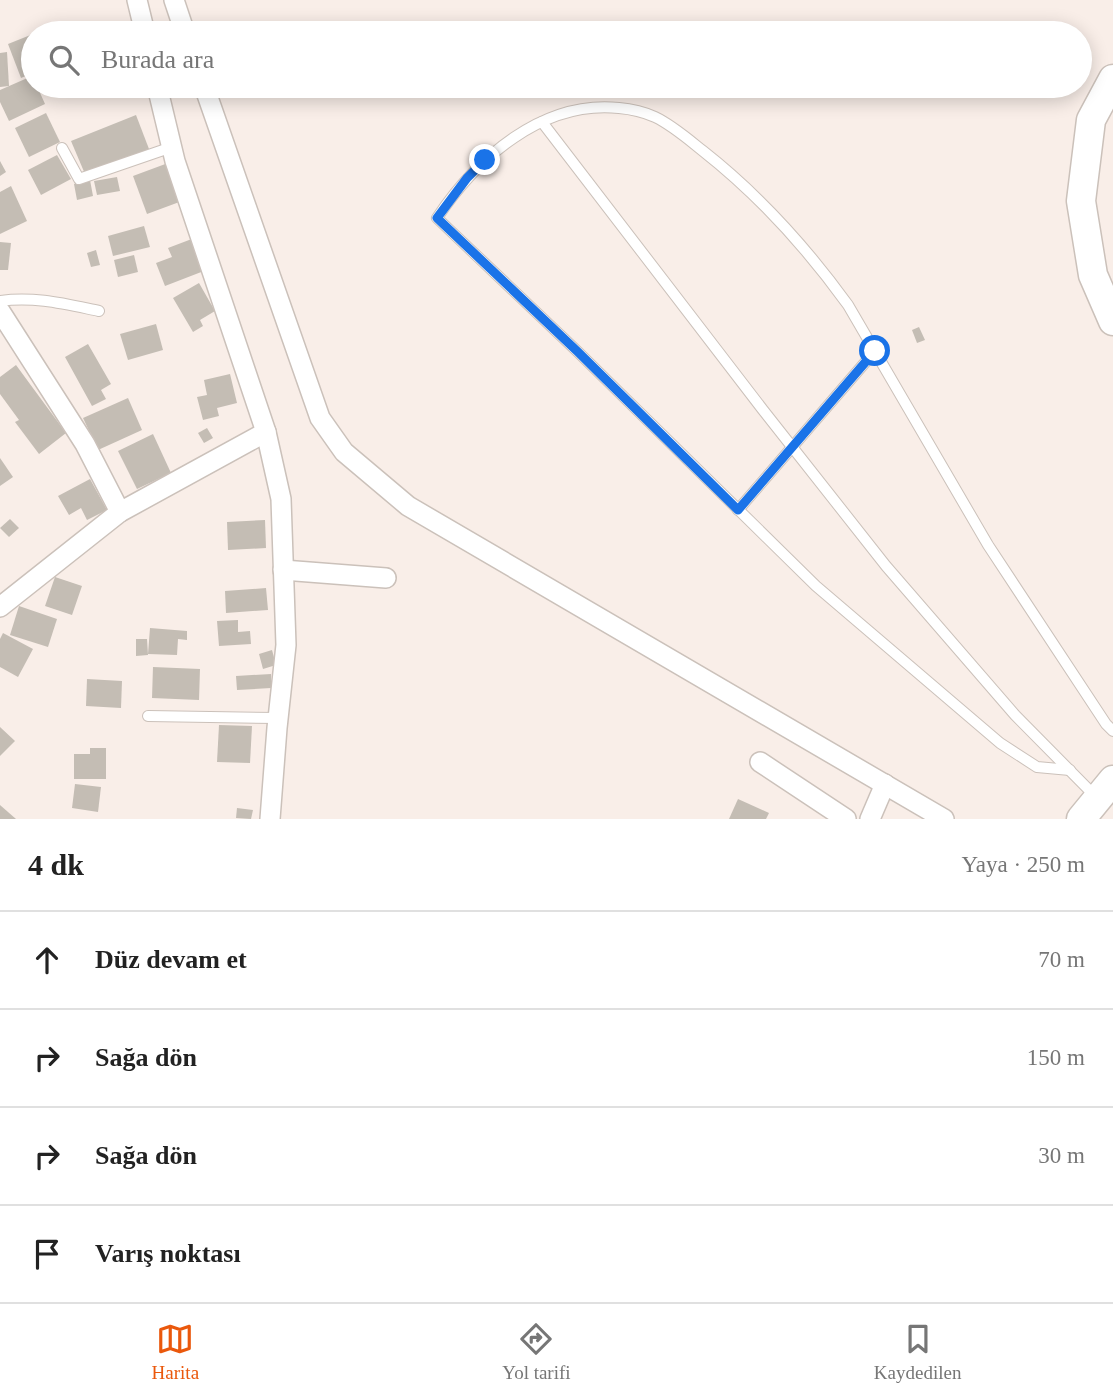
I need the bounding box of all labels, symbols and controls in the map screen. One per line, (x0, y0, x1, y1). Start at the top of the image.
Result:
search box (21, 21, 1092, 98)
icon: search (45, 41, 83, 79)
text: Burada ara (101, 45, 214, 74)
route end (469, 144, 500, 175)
route start (859, 335, 890, 366)
text: 4 dk (28, 848, 84, 881)
text: Yaya · 250 m (961, 852, 1085, 877)
icon: ahead (28, 941, 66, 979)
text: Düz devam et (95, 945, 247, 974)
text: 70 m (1038, 947, 1085, 972)
icon: right (28, 1039, 66, 1077)
text: Sağa dön (95, 1043, 197, 1072)
text: 150 m (1027, 1045, 1085, 1070)
icon: right (28, 1137, 66, 1175)
text: Sağa dön (95, 1141, 197, 1170)
text: 30 m (1038, 1143, 1085, 1168)
icon: arrive (28, 1235, 66, 1273)
text: Varış noktası (95, 1239, 241, 1268)
tab: Harita (152, 1320, 199, 1384)
tab: Yol tarifi (502, 1320, 571, 1384)
tab: Kaydedilen (874, 1320, 961, 1384)

